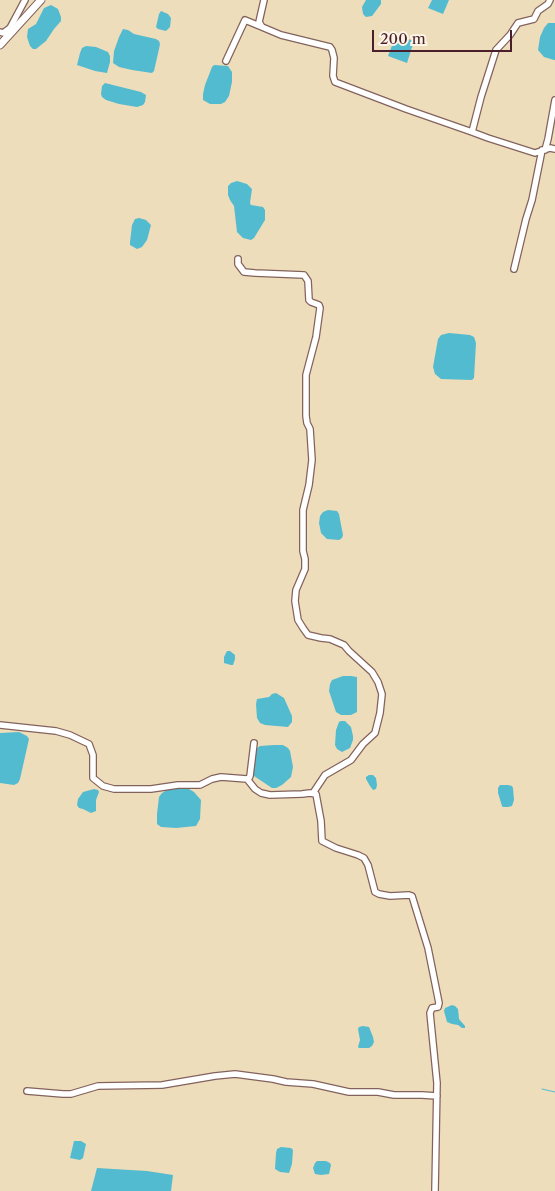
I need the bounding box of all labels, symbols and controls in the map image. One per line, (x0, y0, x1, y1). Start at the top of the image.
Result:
scale bar (375, 20, 515, 52)
text: 200 m (380, 29, 426, 48)

